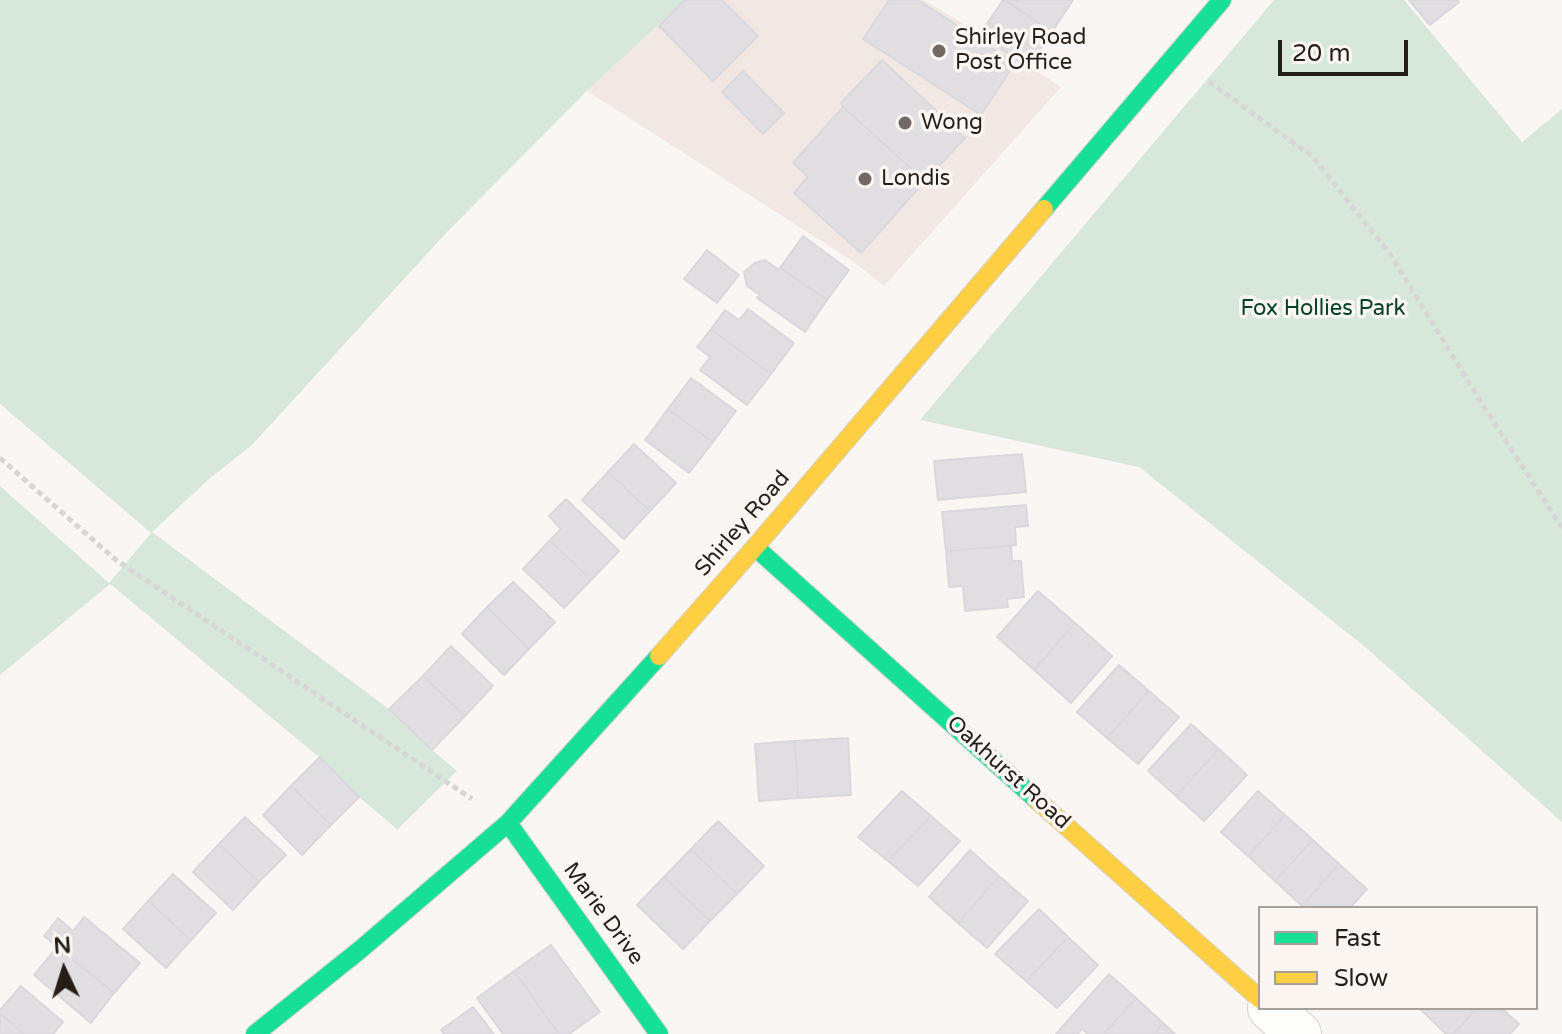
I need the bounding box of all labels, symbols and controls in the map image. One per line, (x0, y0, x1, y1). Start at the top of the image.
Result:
scale bar (1282, 24, 1412, 74)
place label: Shirley Road Post Office (955, 25, 1086, 76)
text: 20 m (1292, 39, 1350, 68)
marker: Shirley Road Post Office (930, 42, 948, 60)
place label: Wong (921, 110, 983, 136)
marker: Wong (896, 114, 914, 132)
place label: Londis (881, 166, 950, 192)
marker: Londis (856, 170, 874, 188)
park label: Fox Hollies Park (1240, 296, 1406, 322)
street label: Shirley Road (690, 466, 796, 582)
street label: Oakhurst Road (941, 711, 1075, 835)
street label: Marie Drive (557, 858, 649, 970)
legend (1258, 906, 1538, 1010)
text: Fast (1334, 924, 1381, 953)
north arrow (24, 930, 104, 1010)
text: N (53, 932, 72, 960)
text: Slow (1334, 964, 1388, 993)

